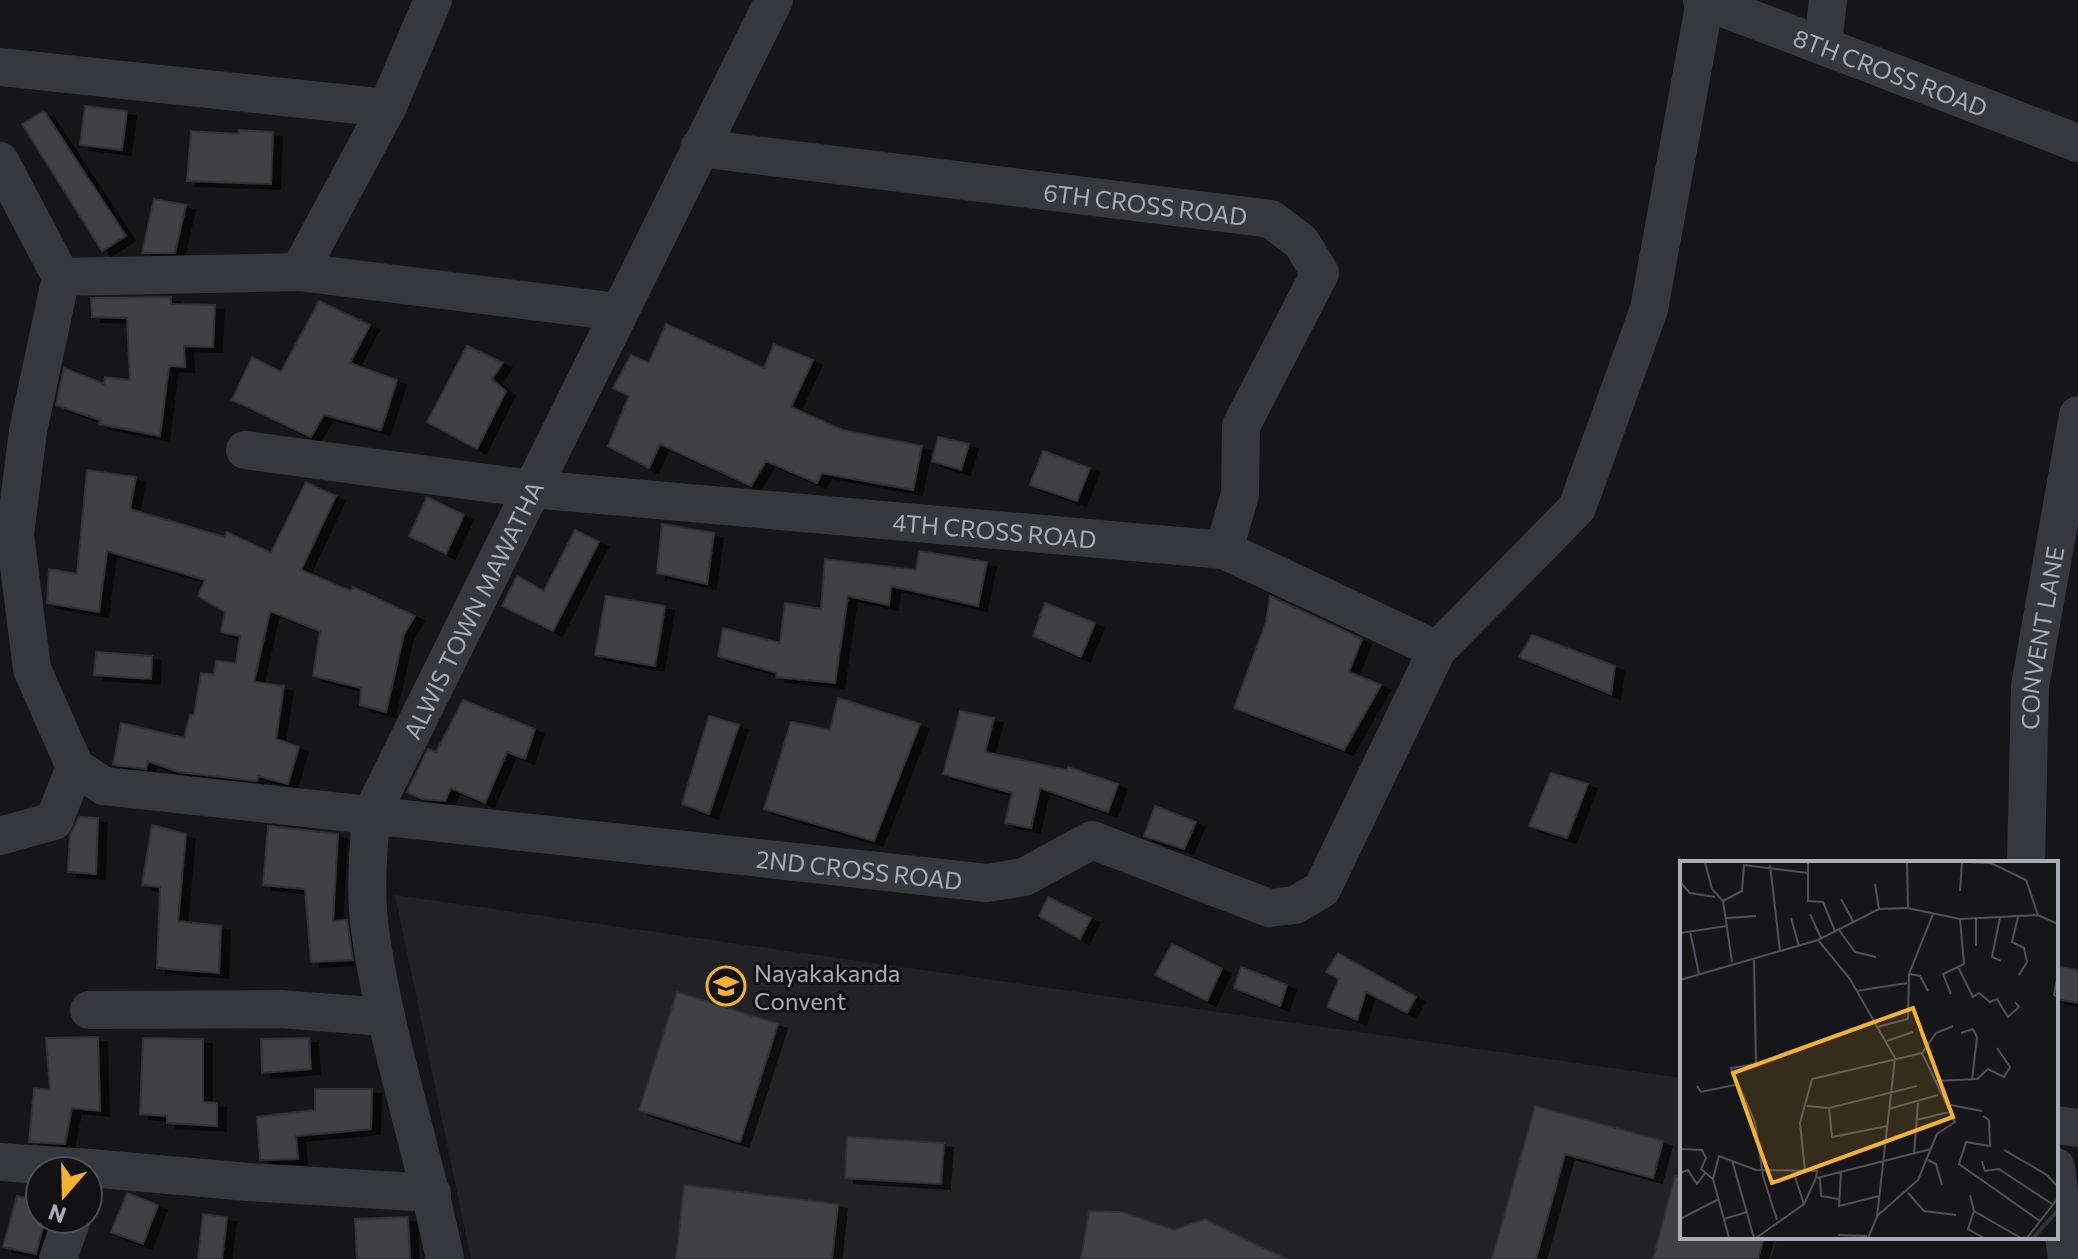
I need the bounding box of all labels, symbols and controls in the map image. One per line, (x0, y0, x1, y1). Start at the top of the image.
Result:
street label: 8TH CROSS ROAD (1790, 22, 1992, 122)
street label: 6TH CROSS ROAD (1042, 176, 1249, 230)
street label: ALWIS TOWN MAWATHA (397, 476, 549, 743)
street label: 4TH CROSS ROAD (891, 506, 1098, 553)
street label: CONVENT LANE (2014, 544, 2069, 730)
street label: 2ND CROSS ROAD (755, 843, 964, 895)
inset map (1680, 861, 2058, 1239)
place label: Nayakakanda Convent (754, 958, 900, 1015)
school or university icon: Nayakakanda Convent (705, 965, 747, 1007)
north arrow (24, 1155, 104, 1235)
text: N (45, 1199, 69, 1230)

